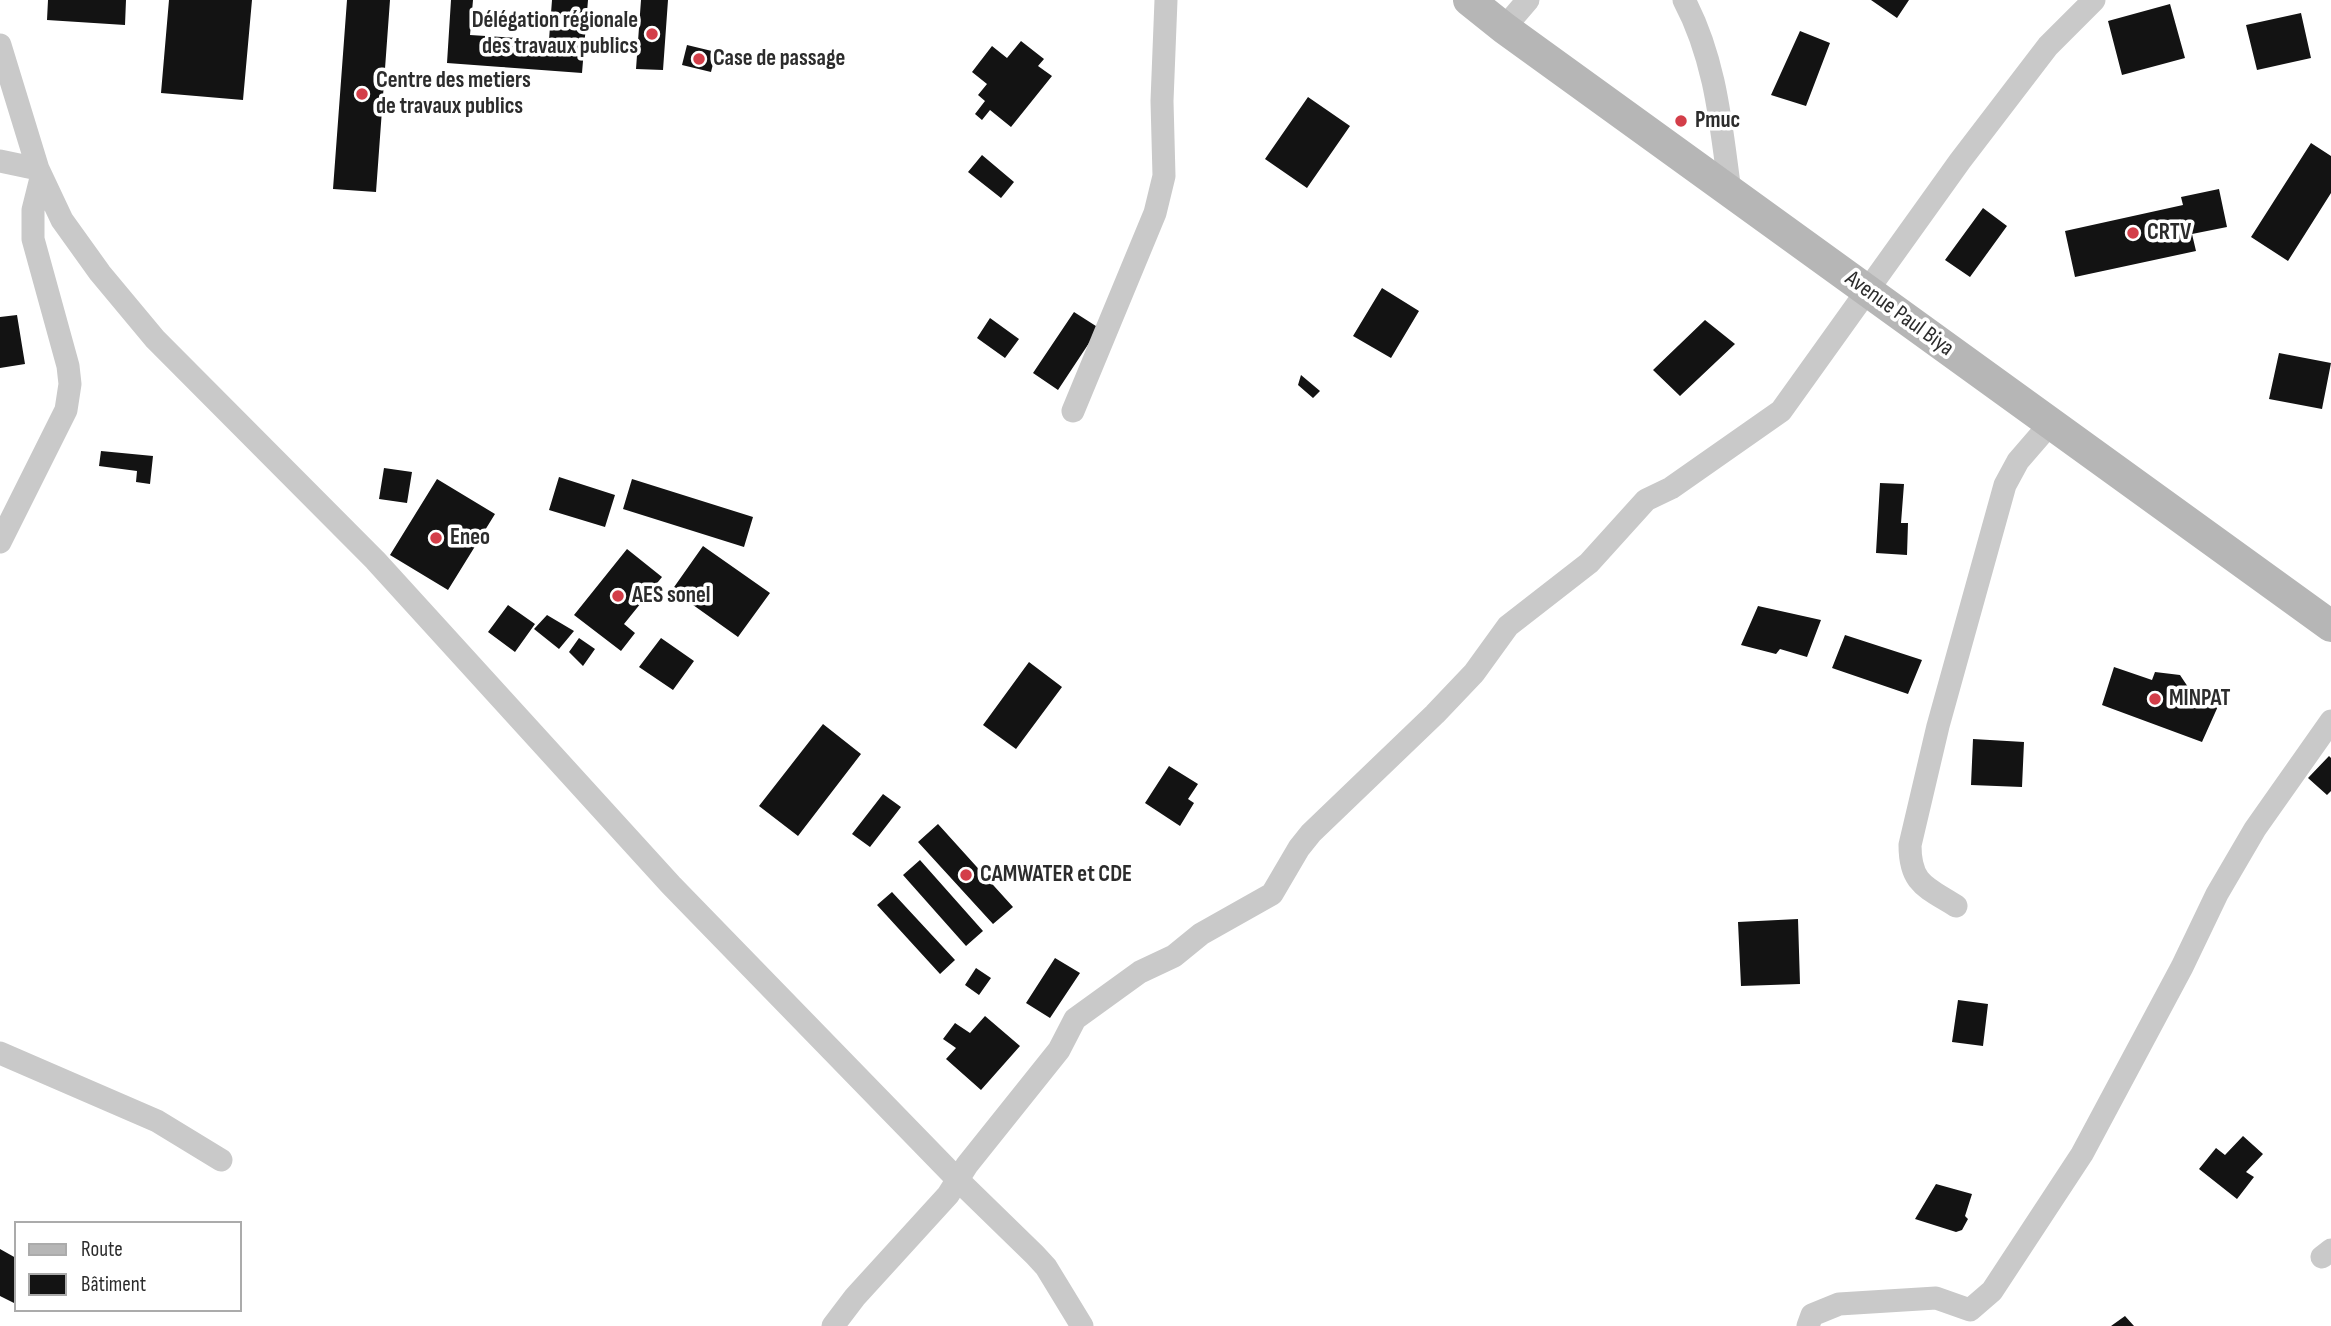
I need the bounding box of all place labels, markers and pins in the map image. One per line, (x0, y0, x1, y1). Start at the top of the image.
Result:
place label: Délégation régionale des travaux publics (472, 7, 638, 61)
marker: Délégation régionale des travaux publics (644, 26, 660, 42)
place label: Case de passage (713, 45, 845, 73)
marker: Case de passage (691, 51, 707, 67)
place label: Centre des metiers de travaux publics (376, 67, 531, 121)
marker: Centre des metiers de travaux publics (354, 86, 370, 102)
place label: Pmuc (1695, 107, 1740, 135)
marker: Pmuc (1673, 113, 1689, 129)
place label: CRTV (2147, 219, 2191, 247)
marker: CRTV (2125, 225, 2141, 241)
place label: Eneo (450, 524, 490, 552)
marker: Eneo (428, 530, 444, 546)
place label: AES sonel (632, 582, 710, 610)
marker: AES sonel (610, 588, 626, 604)
place label: MINPAT (2169, 685, 2230, 713)
marker: MINPAT (2147, 691, 2163, 707)
place label: CAMWATER et CDE (980, 861, 1132, 889)
marker: CAMWATER et CDE (958, 867, 974, 883)

